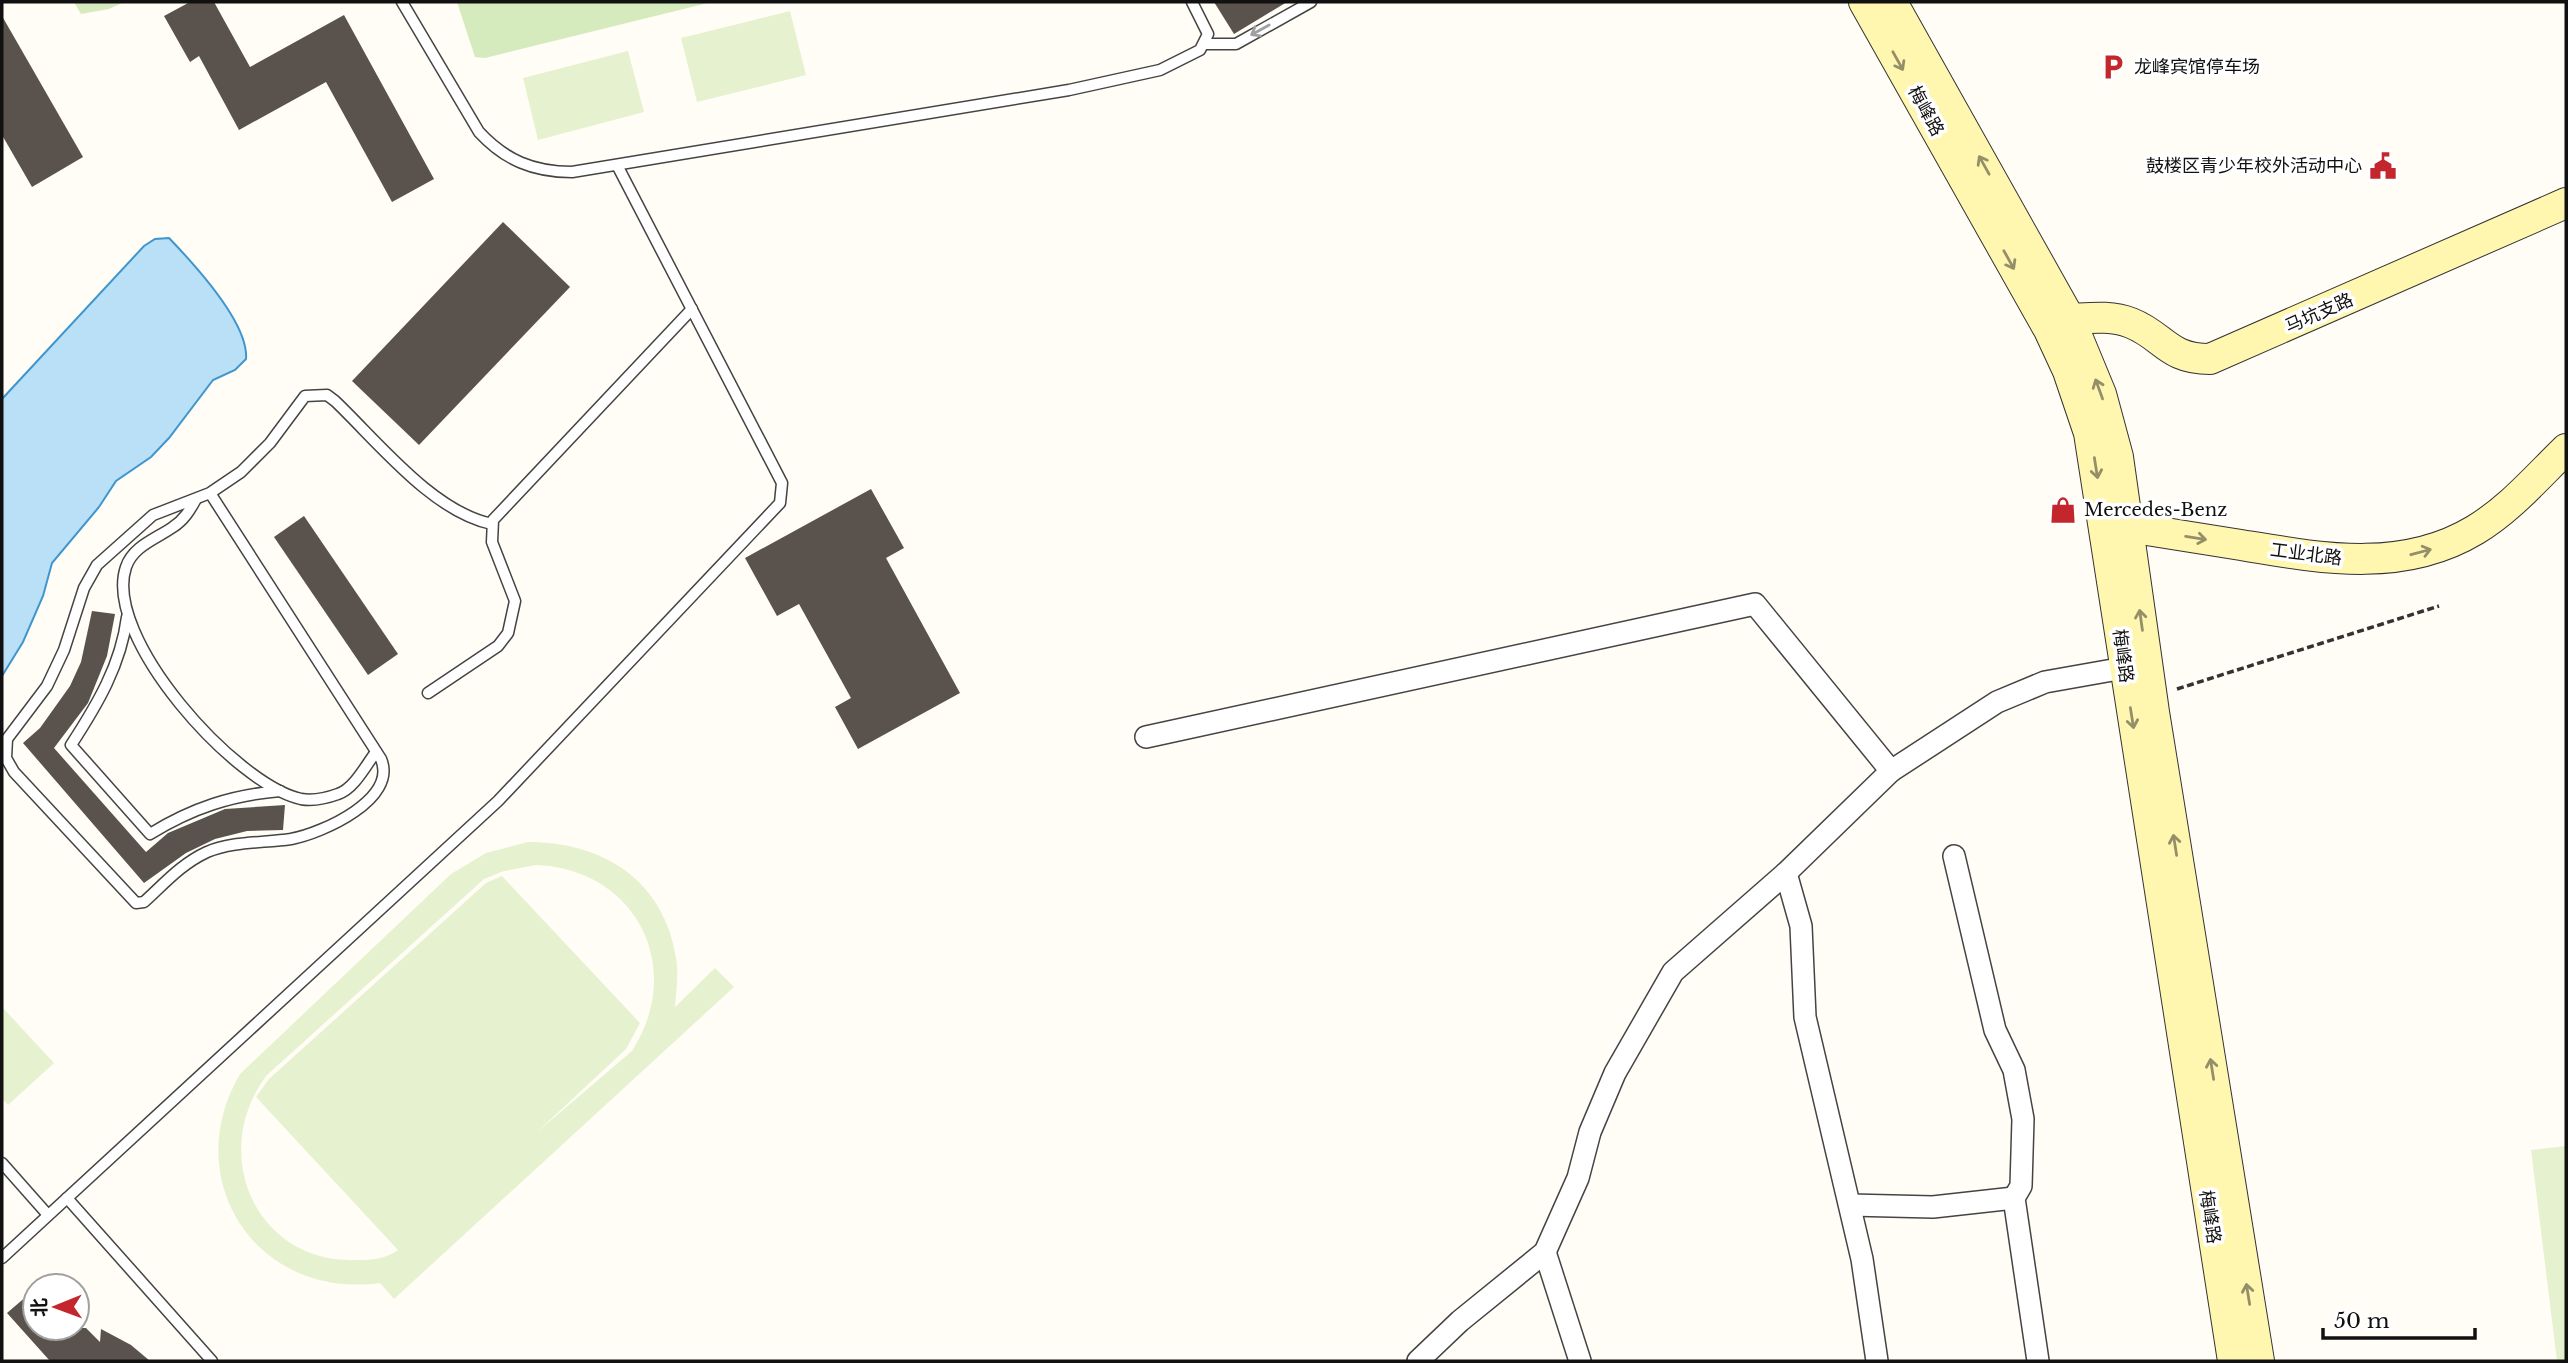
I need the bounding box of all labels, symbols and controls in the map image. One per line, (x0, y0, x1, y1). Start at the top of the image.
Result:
one-way arrow (1250, 24, 1271, 37)
one-way arrow (1891, 51, 1905, 71)
parking icon: 龙峰宾馆停车场 (2098, 52, 2128, 82)
place label: 龙峰宾馆停车场 (2134, 56, 2260, 78)
street label: 梅峰路 (1903, 82, 1949, 140)
public building icon: 鼓楼区青少年校外活动中心 (2368, 151, 2398, 181)
place label: 鼓楼区青少年校外活动中心 (2146, 155, 2362, 177)
one-way arrow (1977, 156, 1991, 176)
one-way arrow (2002, 249, 2016, 269)
street label: 马坑支路 (2282, 288, 2356, 338)
one-way arrow (2092, 378, 2104, 400)
one-way arrow (2090, 456, 2103, 479)
shop icon: Mercedes-Benz (2048, 495, 2078, 525)
place label: Mercedes-Benz (2084, 499, 2227, 521)
one-way arrow (2184, 532, 2207, 545)
street label: 工业北路 (2269, 539, 2343, 569)
one-way arrow (2409, 545, 2432, 558)
one-way arrow (2134, 609, 2147, 632)
street label: 梅峰路 (2108, 628, 2138, 684)
one-way arrow (2126, 706, 2139, 729)
one-way arrow (2168, 834, 2181, 857)
one-way arrow (2205, 1058, 2218, 1081)
street label: 梅峰路 (2195, 1189, 2225, 1245)
north arrow (21, 1272, 91, 1342)
one-way arrow (2241, 1283, 2254, 1306)
scale bar (2323, 1296, 2475, 1340)
text: 北 (28, 1298, 51, 1317)
text: 50 m (2334, 1308, 2390, 1334)

